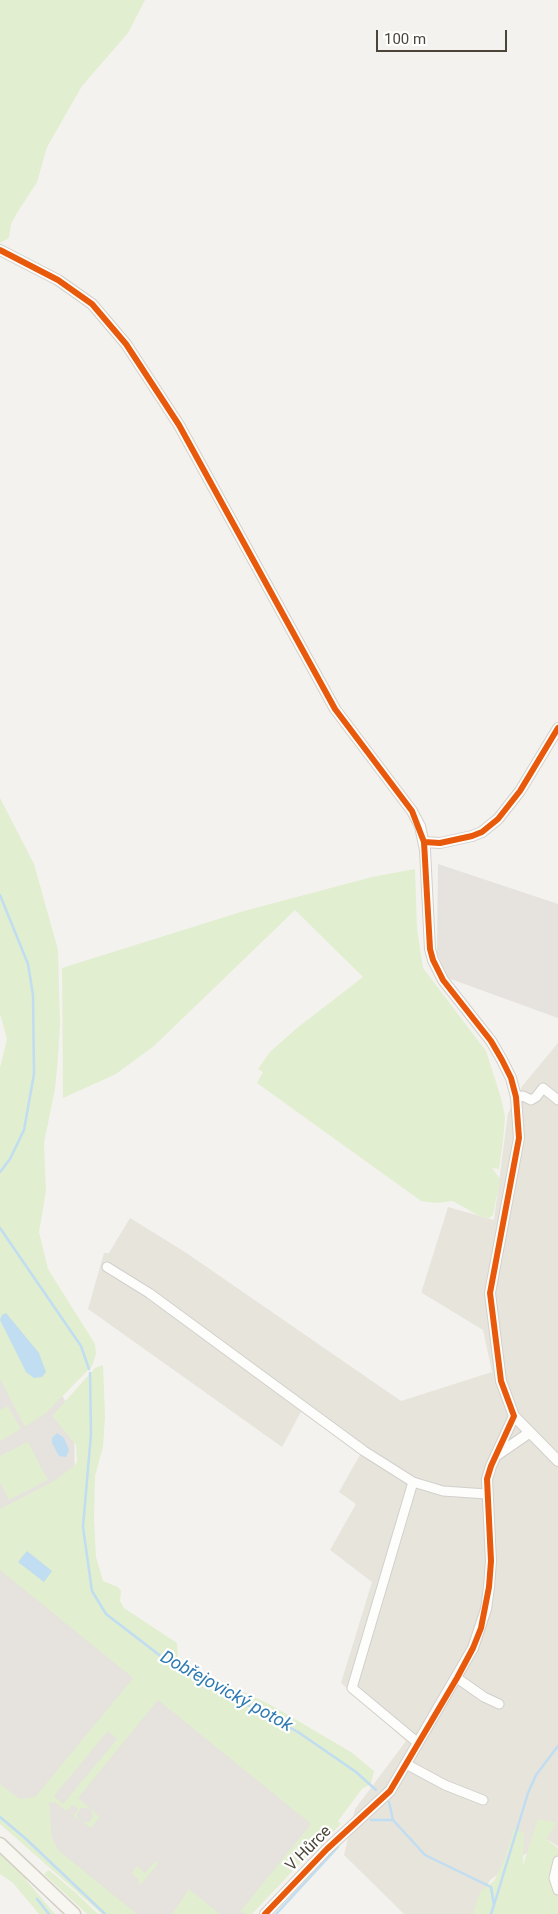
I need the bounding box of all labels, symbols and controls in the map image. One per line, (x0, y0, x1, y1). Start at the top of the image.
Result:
scale bar (378, 20, 509, 52)
text: 100 m (384, 30, 426, 48)
water label: Dobřejovický potok (156, 1647, 296, 1737)
street label: V Hůrce (282, 1822, 336, 1876)

